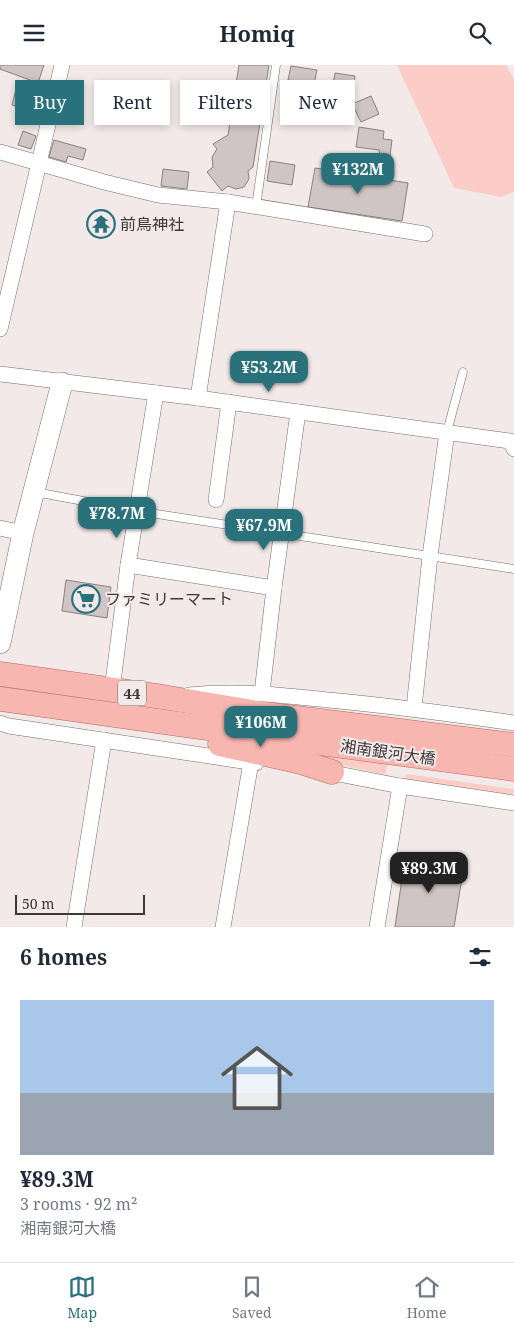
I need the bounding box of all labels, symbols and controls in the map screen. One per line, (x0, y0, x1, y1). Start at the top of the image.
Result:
text: Homiq (219, 18, 295, 48)
icon: menu (20, 19, 48, 47)
icon: search (466, 19, 494, 47)
chip: Buy (15, 80, 84, 125)
chip: Rent (94, 80, 170, 125)
chip: Filters (180, 80, 270, 125)
chip: New (280, 80, 355, 125)
pin: ¥132M (323, 153, 393, 195)
text: ¥132M (332, 158, 384, 180)
temple icon: 前鳥神社 (86, 209, 116, 239)
place label: 前鳥神社 (120, 213, 184, 235)
pin: ¥53.2M (228, 351, 310, 393)
text: ¥53.2M (241, 356, 297, 378)
pin: ¥78.7M (76, 497, 158, 539)
text: ¥78.7M (89, 502, 145, 524)
pin: ¥67.9M (223, 509, 305, 551)
text: ¥67.9M (236, 514, 292, 536)
supermarket icon: ファミリーマート (71, 584, 101, 614)
place label: ファミリーマート (105, 588, 233, 610)
road number: 44 (118, 681, 146, 705)
pin: ¥106M (226, 705, 296, 748)
text: ¥106M (235, 711, 287, 733)
street label: 湘南銀河大橋 (339, 734, 437, 770)
pin: ¥89.3M (388, 851, 470, 894)
text: ¥89.3M (401, 857, 457, 879)
scale bar (15, 892, 145, 915)
text: 50 m (22, 894, 55, 913)
text: 6 homes (20, 943, 107, 971)
icon: filters (466, 943, 494, 971)
icon: home (212, 1033, 302, 1123)
text: ¥89.3M (20, 1165, 94, 1193)
text: 3 rooms · 92 m² (20, 1193, 137, 1215)
text: 湘南銀河大橋 (20, 1217, 116, 1239)
tab: Map (67, 1273, 97, 1322)
tab: Saved (232, 1273, 272, 1322)
tab: Home (407, 1273, 447, 1322)

